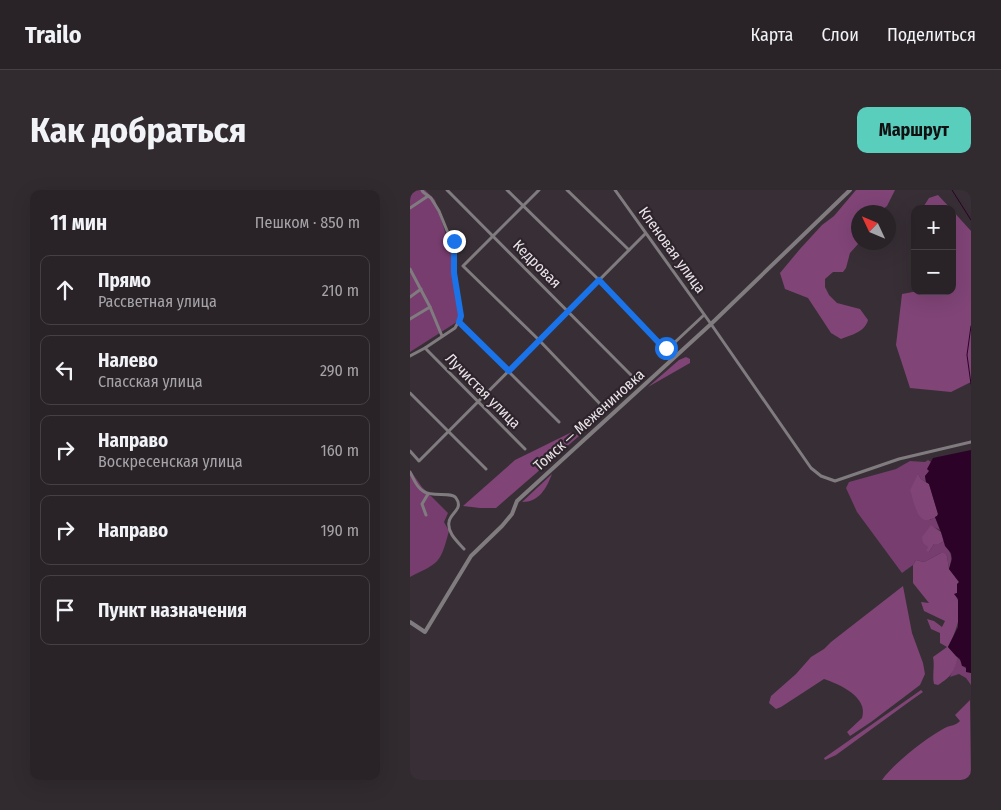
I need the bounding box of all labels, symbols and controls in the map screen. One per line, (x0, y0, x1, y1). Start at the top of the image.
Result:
text: Trailo (25, 21, 82, 49)
text: Карта (750, 24, 793, 46)
text: Слои (821, 24, 859, 46)
text: Поделиться (887, 24, 976, 46)
button: Маршрут (857, 107, 971, 153)
text: Как добраться (30, 109, 247, 151)
street label: Кленовая улица (635, 203, 709, 297)
north arrow (851, 205, 896, 250)
map controls (911, 205, 956, 295)
button: + (911, 205, 956, 250)
text: 11 мин (50, 210, 107, 236)
text: Пешком · 850 m (255, 213, 360, 232)
route end (443, 230, 466, 253)
street label: Кедровая (509, 236, 565, 292)
button: − (911, 250, 956, 295)
text: Прямо (98, 269, 151, 292)
icon: ahead (51, 276, 79, 304)
text: 210 m (322, 281, 359, 300)
text: Рассветная улица (98, 292, 217, 311)
route start (655, 337, 678, 360)
text: Налево (98, 349, 158, 372)
street label: Лучистая улица (442, 350, 524, 432)
icon: left (51, 356, 79, 384)
text: 290 m (320, 361, 359, 380)
street label: Томск — Межениновка (530, 366, 648, 474)
text: Спасская улица (98, 372, 202, 391)
text: Направо (98, 429, 168, 452)
icon: right (51, 436, 79, 464)
text: 160 m (320, 441, 359, 460)
text: Воскресенская улица (98, 452, 243, 471)
icon: right (51, 516, 79, 544)
text: Направо (98, 519, 168, 542)
text: 190 m (321, 521, 359, 540)
icon: arrive (51, 596, 79, 624)
text: Пункт назначения (98, 599, 247, 622)

